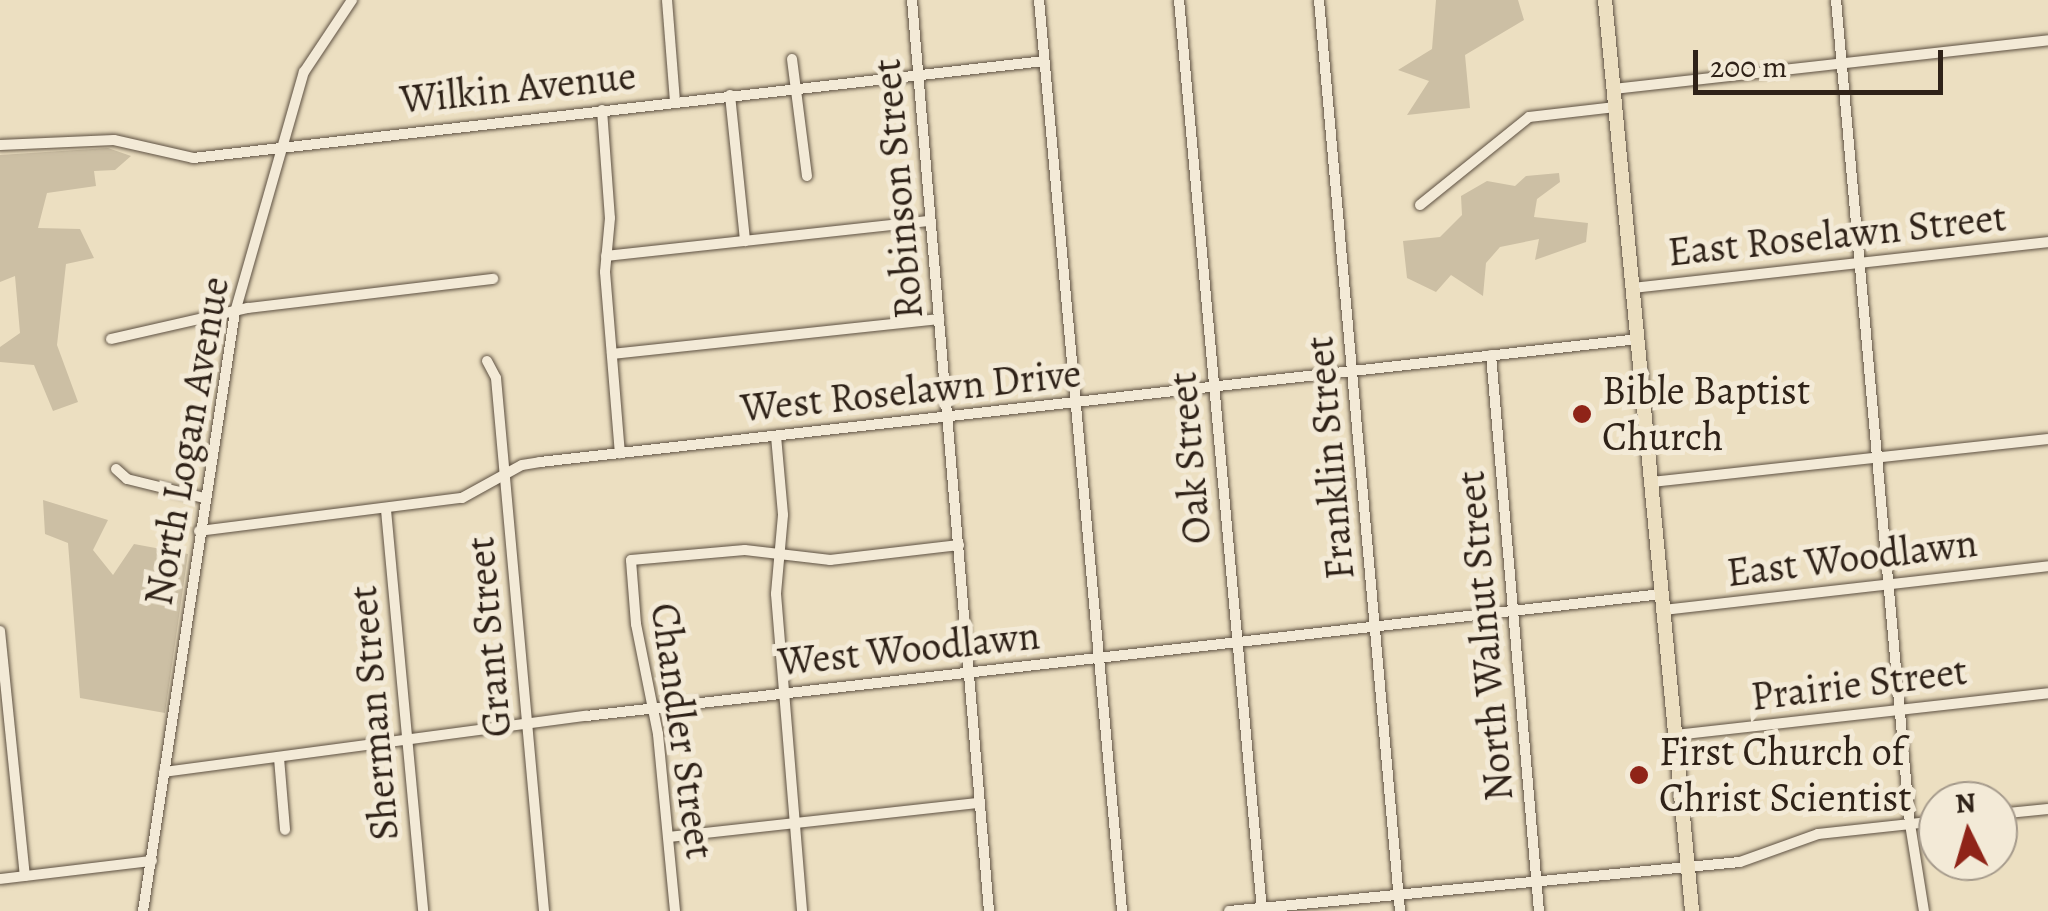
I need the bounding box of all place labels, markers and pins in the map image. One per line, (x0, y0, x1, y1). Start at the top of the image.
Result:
place label: Bible Baptist Church (1602, 367, 1810, 461)
marker: Bible Baptist Church (1571, 403, 1593, 425)
place label: First Church of Christ Scientist (1659, 728, 1911, 822)
marker: First Church of Christ Scientist (1628, 764, 1650, 786)

